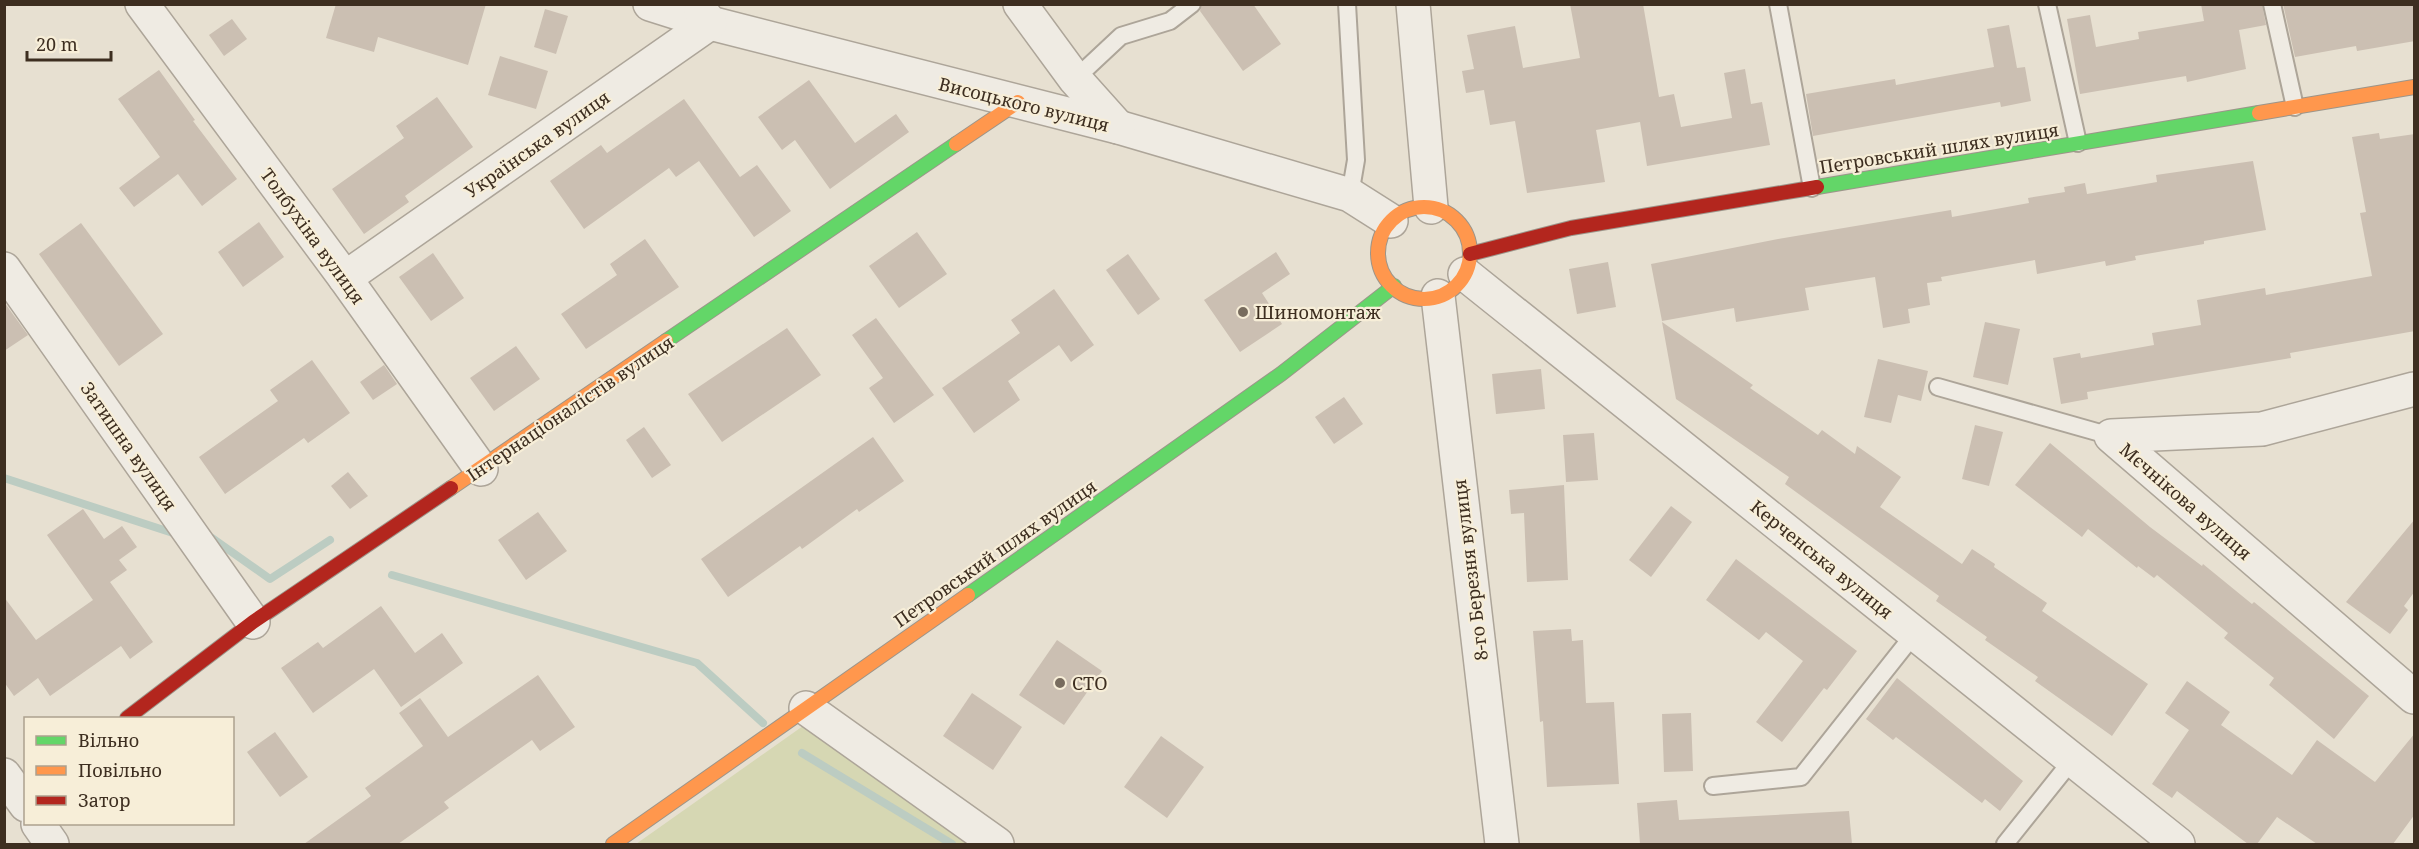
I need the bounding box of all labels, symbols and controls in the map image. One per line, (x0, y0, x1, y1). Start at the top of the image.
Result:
scale bar (27, 24, 111, 62)
text: 20 m (36, 32, 78, 56)
street label: Висоцького вулиця (936, 71, 1112, 137)
street label: Українська вулиця (460, 85, 614, 203)
street label: Петровський шлях вулиця (1818, 117, 2060, 179)
street label: Толбухіна вулиця (256, 163, 370, 309)
place label: Шиномонтаж (1255, 300, 1381, 324)
marker: Шиномонтаж (1236, 305, 1250, 319)
street label: Інтернаціоналістів вулиця (462, 330, 678, 486)
street label: Затишна вулиця (76, 377, 182, 515)
street label: Мєчнікова вулиця (2115, 437, 2257, 565)
street label: Петровський шлях вулиця (889, 474, 1101, 632)
street label: 8-го Березня вулиця (1447, 478, 1493, 662)
street label: Керченська вулиця (1746, 494, 1898, 624)
place label: СТО (1072, 671, 1108, 695)
marker: СТО (1053, 676, 1067, 690)
legend (24, 717, 234, 825)
text: Вільно (78, 728, 139, 752)
text: Повільно (78, 758, 162, 782)
text: Затор (78, 788, 130, 812)

